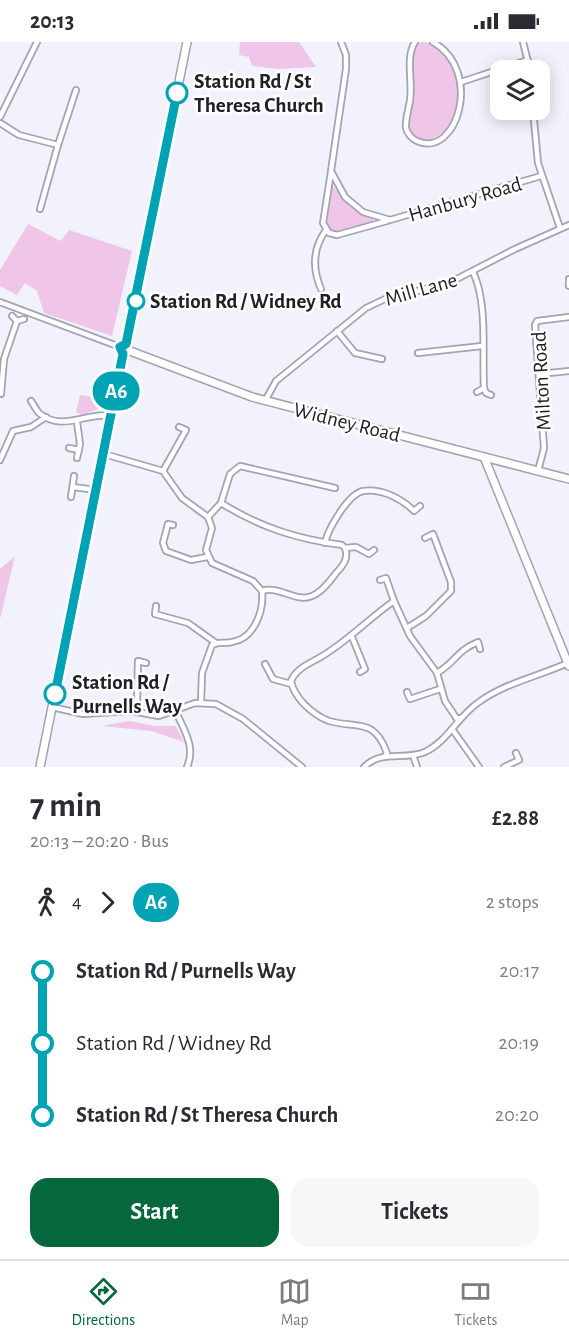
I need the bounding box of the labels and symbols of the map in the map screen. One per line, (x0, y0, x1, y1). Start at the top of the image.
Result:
place label: Station Rd / St Theresa Church (194, 71, 324, 116)
marker: Station Rd / St Theresa Church (166, 82, 188, 104)
street label: Hanbury Road (406, 173, 524, 226)
street label: Mill Lane (383, 269, 460, 310)
place label: Station Rd / Widney Rd (150, 291, 342, 312)
marker: Station Rd / Widney Rd (127, 292, 145, 310)
street label: Milton Road (528, 331, 555, 431)
line badge: A6 (89, 372, 143, 410)
street label: Widney Road (291, 399, 403, 446)
place label: Station Rd / Purnells Way (72, 672, 183, 717)
marker: Station Rd / Purnells Way (44, 683, 66, 705)

